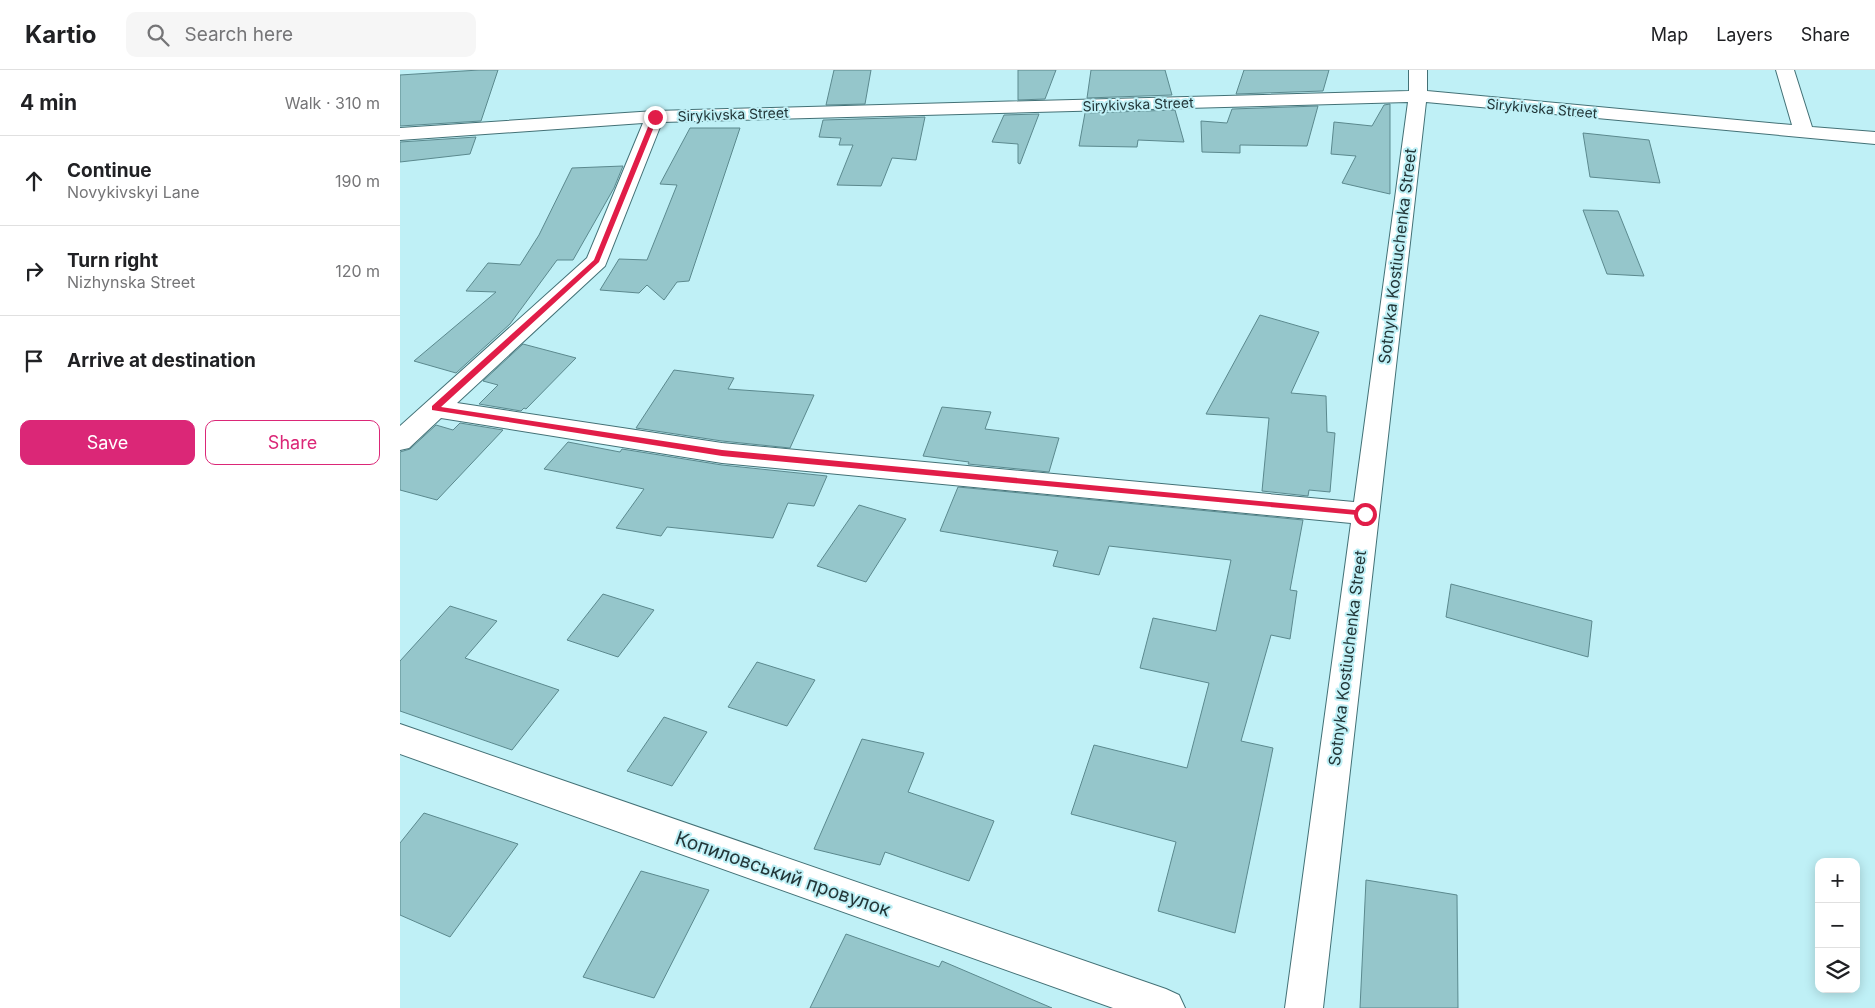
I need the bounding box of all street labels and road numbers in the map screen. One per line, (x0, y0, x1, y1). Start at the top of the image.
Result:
street label: Sirykivska Street (1082, 94, 1194, 114)
street label: Sirykivska Street (1486, 95, 1599, 121)
street label: Sirykivska Street (677, 104, 789, 124)
street label: Sotnyka Kostiuchenka Street (1374, 147, 1420, 365)
street label: Sotnyka Kostiuchenka Street (1324, 549, 1370, 767)
street label: Копиловський провулок (673, 826, 894, 922)

